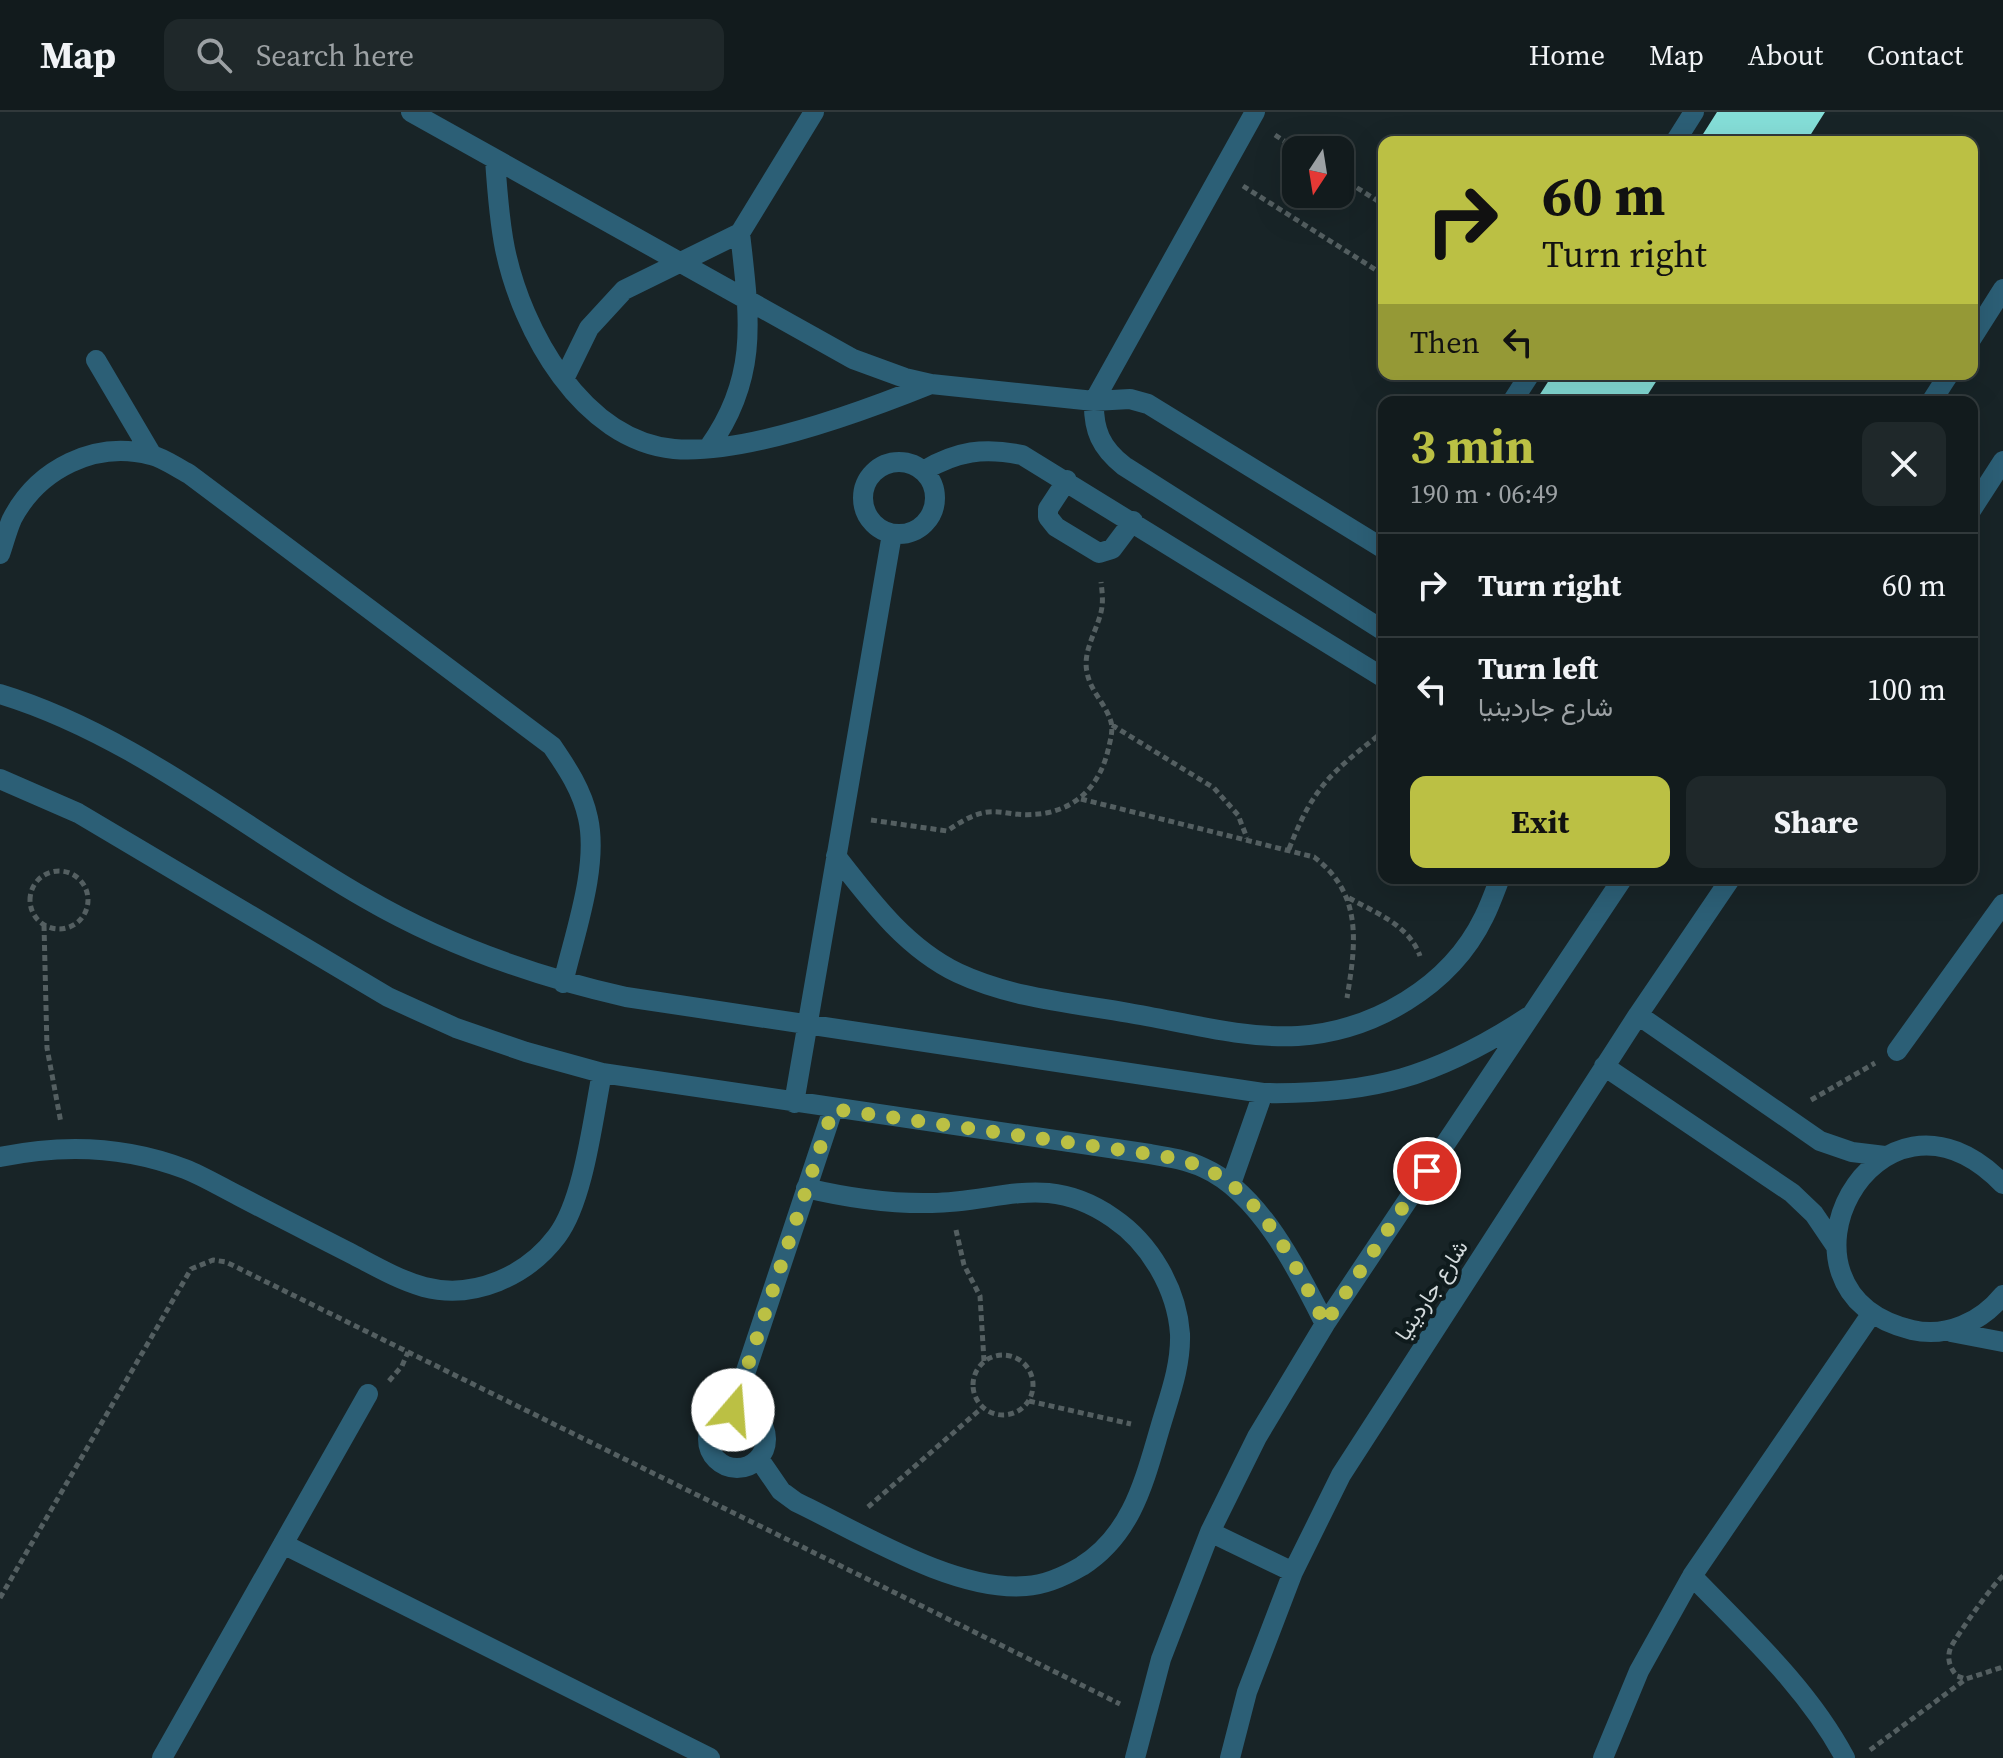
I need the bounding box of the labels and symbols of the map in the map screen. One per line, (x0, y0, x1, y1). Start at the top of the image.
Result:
north arrow (1282, 136, 1354, 208)
pin (1393, 1137, 1461, 1205)
street label: شارع جاردينيا (1387, 1234, 1475, 1346)
position arrow (691, 1368, 775, 1452)

